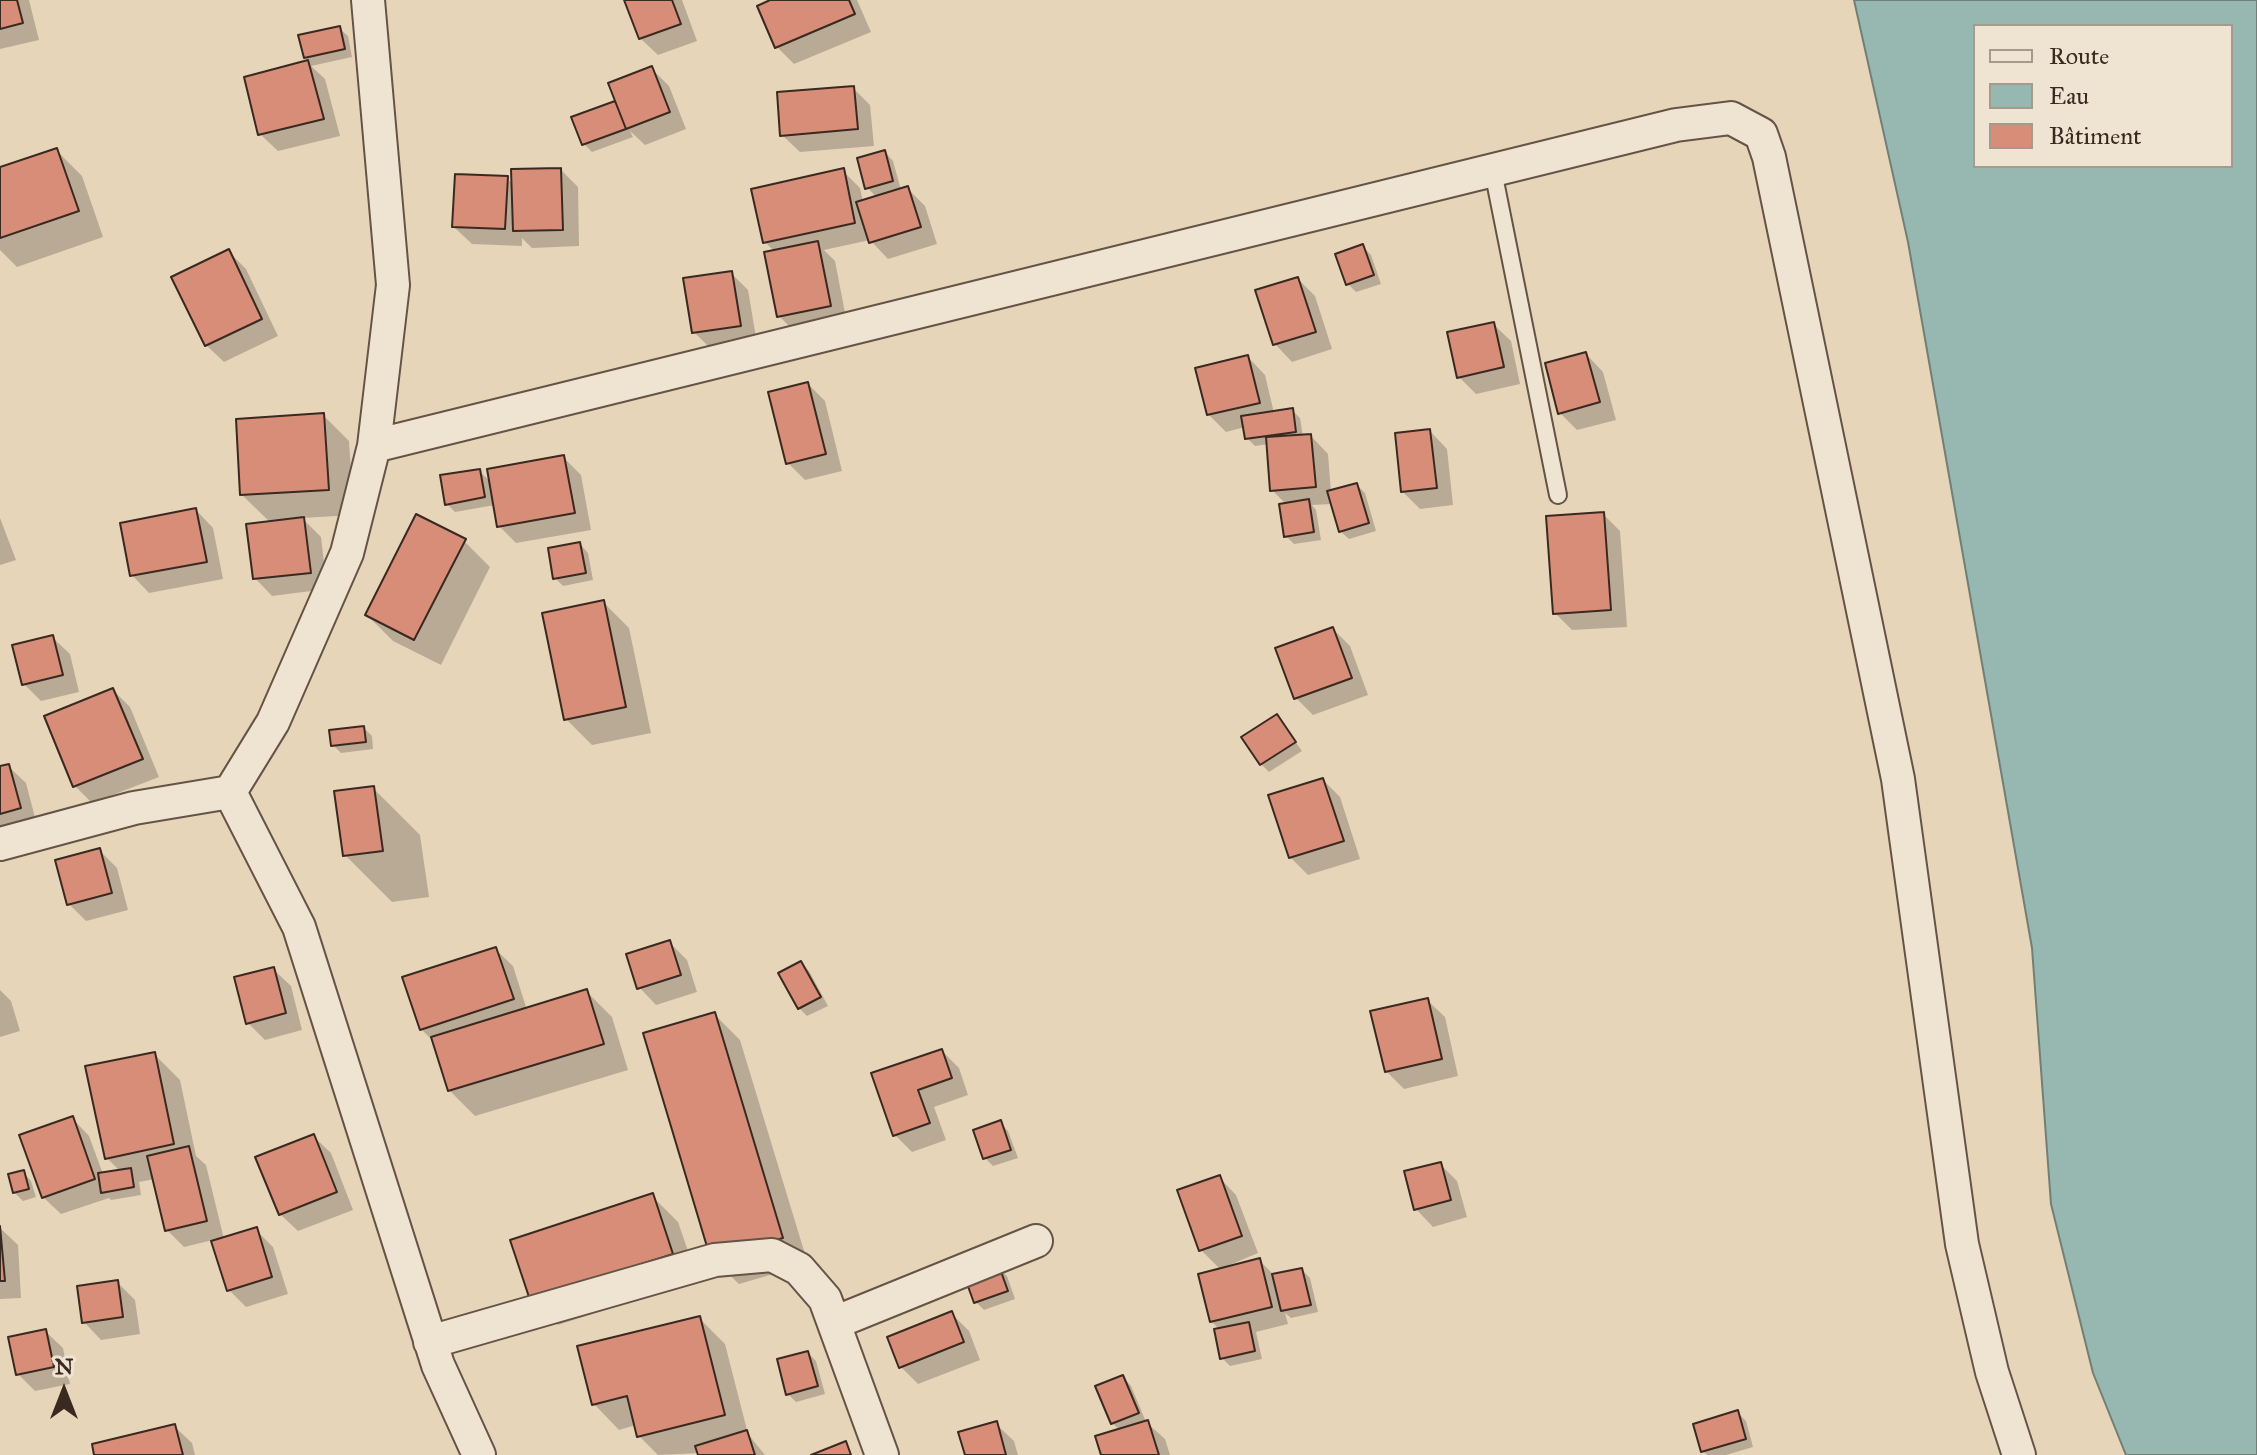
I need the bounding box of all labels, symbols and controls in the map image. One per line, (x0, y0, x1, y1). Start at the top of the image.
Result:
legend (1973, 24, 2233, 168)
text: Route (2049, 41, 2109, 71)
text: Eau (2049, 81, 2089, 111)
text: Bâtiment (2049, 121, 2142, 151)
north arrow (24, 1351, 104, 1431)
text: N (55, 1353, 73, 1380)

